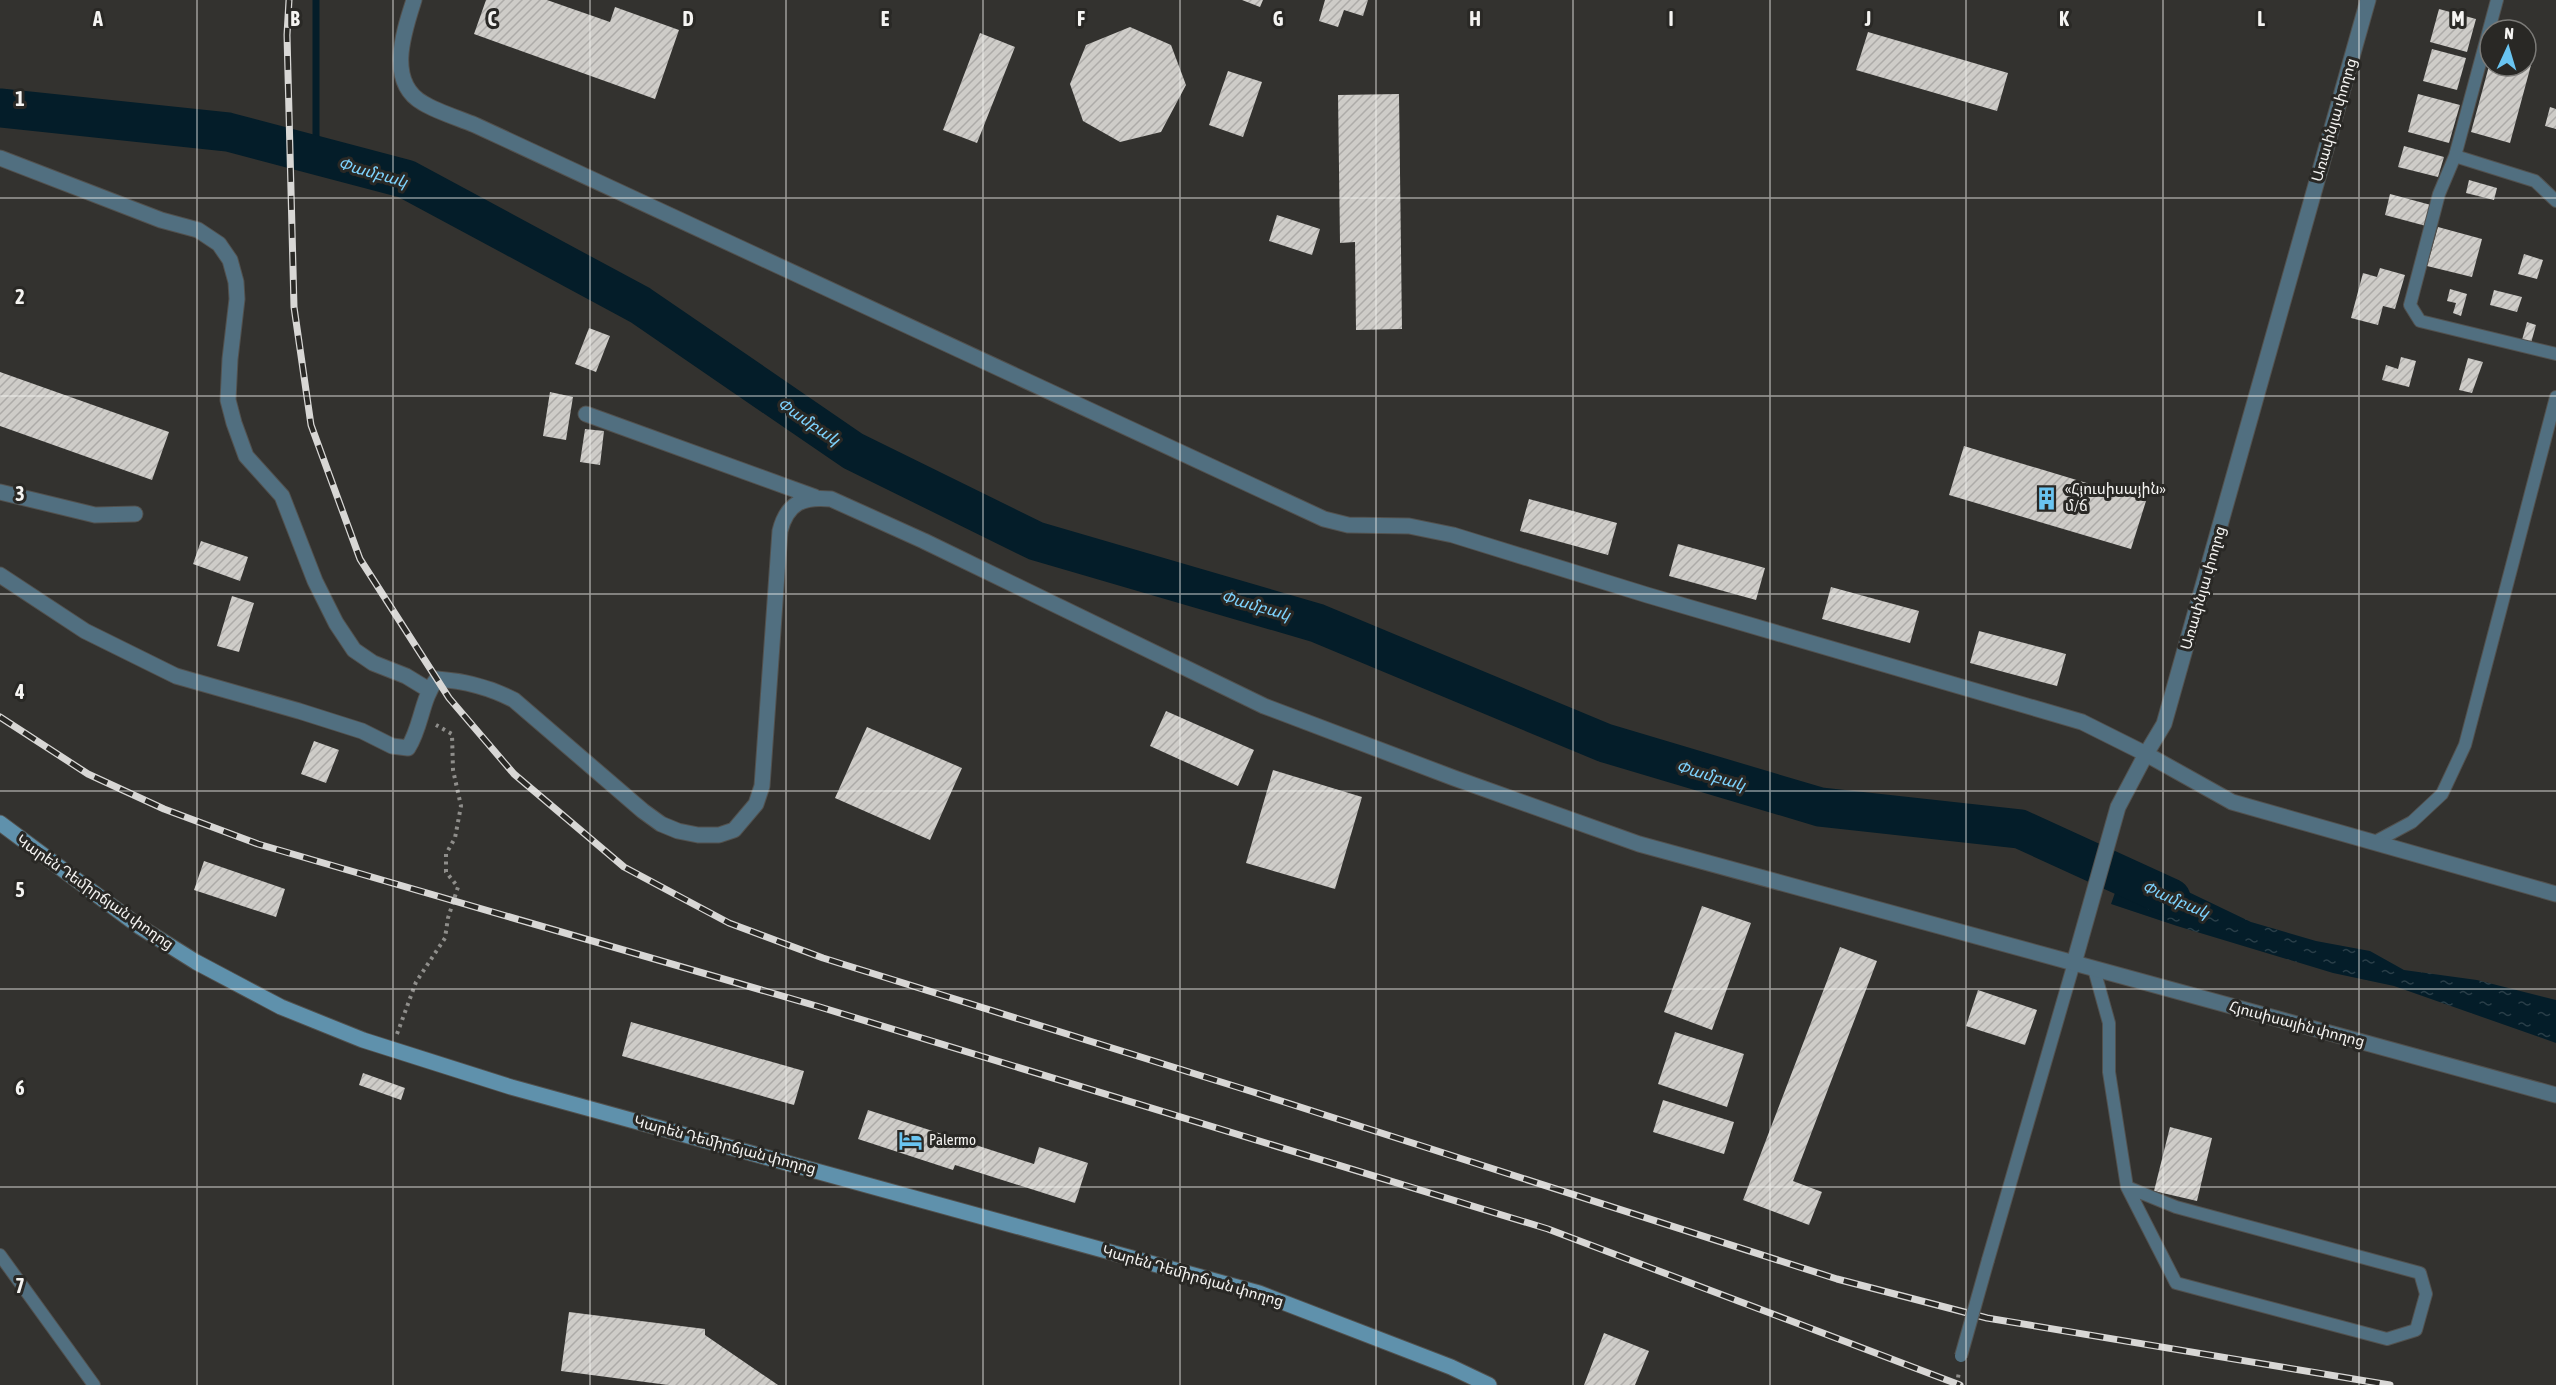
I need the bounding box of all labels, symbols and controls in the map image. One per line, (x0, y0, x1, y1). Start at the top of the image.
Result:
text: A (92, 7, 103, 30)
text: B (290, 7, 300, 30)
text: C (488, 7, 497, 30)
text: D (682, 7, 694, 30)
text: E (881, 7, 890, 30)
text: F (1077, 7, 1085, 30)
text: G (1273, 7, 1284, 30)
text: H (1469, 7, 1481, 30)
text: I (1668, 7, 1674, 30)
text: J (1864, 7, 1871, 30)
text: K (2059, 7, 2069, 30)
text: L (2257, 7, 2265, 30)
text: M (2451, 7, 2465, 30)
north arrow (2478, 18, 2538, 78)
text: N (2504, 24, 2514, 42)
street label: Առափնյա փողոց (2308, 56, 2360, 184)
text: 1 (15, 87, 25, 110)
water label: Փամբակ (336, 154, 411, 192)
text: 2 (15, 285, 25, 308)
water label: Փամբակ (774, 394, 845, 450)
place label: «Հյուսիսային» մ/ճ (2065, 480, 2166, 514)
text: 3 (15, 482, 25, 505)
building icon: «Հյուսիսային» մ/ճ (2034, 485, 2060, 511)
street label: Առափնյա փողոց (2177, 524, 2229, 652)
water label: Փամբակ (1219, 587, 1294, 625)
text: 4 (14, 680, 25, 703)
water label: Փամբակ (1674, 757, 1749, 795)
street label: Կարեն Դեմիրճյան փողոց (13, 831, 177, 953)
water label: Փամբակ (2139, 877, 2214, 923)
text: 5 (15, 878, 25, 901)
street label: Հյուսիսային փողոց (2227, 997, 2367, 1051)
text: 6 (15, 1076, 25, 1099)
street label: Կարեն Դեմիրճյան փողոց (632, 1112, 818, 1178)
hotel icon: Palermo (898, 1127, 924, 1153)
place label: Palermo (929, 1131, 976, 1148)
street label: Կարեն Դեմիրճյան փողոց (1100, 1241, 1286, 1311)
text: 7 (15, 1274, 25, 1297)

